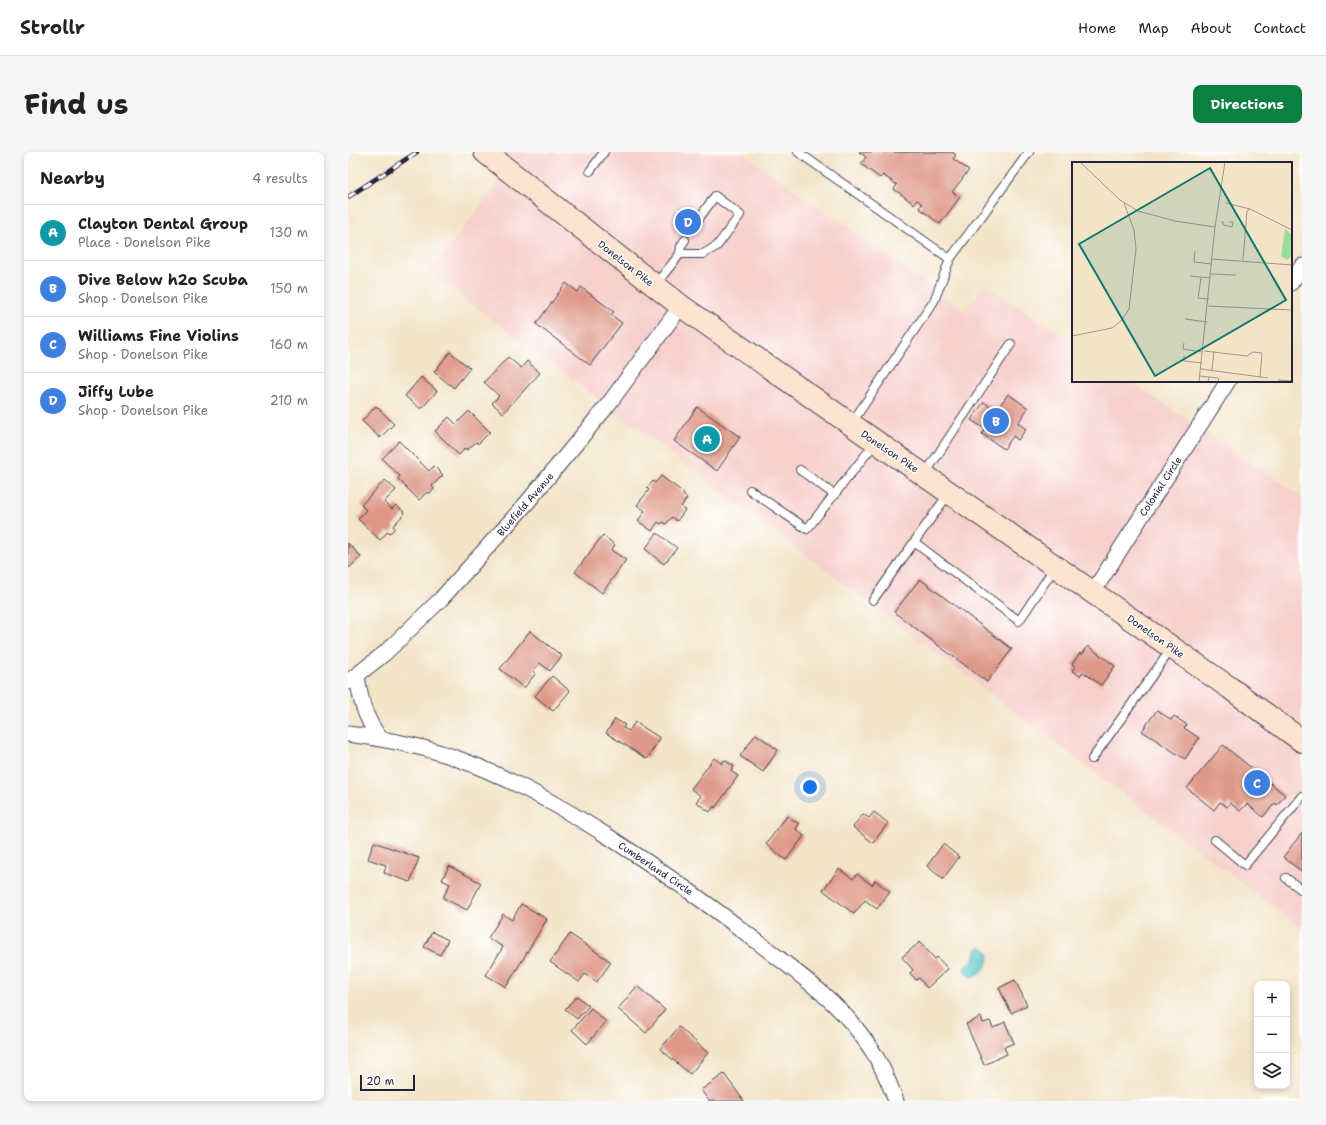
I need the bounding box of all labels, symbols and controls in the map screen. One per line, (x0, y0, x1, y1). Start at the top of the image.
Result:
text: Strollr (20, 15, 85, 40)
text: Home (1078, 19, 1117, 37)
text: Map (1139, 19, 1169, 37)
text: About (1191, 19, 1232, 37)
text: Contact (1254, 19, 1306, 37)
text: Find us (24, 85, 129, 123)
button: Directions (1193, 85, 1302, 123)
inset map (1072, 162, 1292, 382)
text: Nearby (40, 167, 105, 189)
text: 4 results (252, 170, 308, 187)
pin: D (675, 207, 701, 237)
text: Clayton Dental Group (78, 214, 248, 234)
text: A (48, 224, 58, 241)
text: 130 m (270, 224, 308, 241)
text: Place · Donelson Pike (78, 234, 211, 251)
street label: Donelson Pike (595, 238, 656, 289)
text: Dive Below h2o Scuba (78, 270, 248, 290)
text: B (49, 280, 57, 297)
text: 150 m (270, 280, 308, 297)
text: Shop · Donelson Pike (78, 290, 208, 307)
text: Williams Fine Violins (78, 326, 239, 346)
text: C (49, 336, 57, 353)
text: 160 m (270, 336, 308, 353)
text: Shop · Donelson Pike (78, 346, 208, 363)
text: Jiffy Lube (78, 382, 154, 402)
text: D (48, 392, 58, 409)
text: 210 m (270, 392, 308, 409)
text: Shop · Donelson Pike (78, 402, 208, 419)
pin: B (983, 406, 1009, 436)
pin: A (694, 424, 720, 454)
street label: Donelson Pike (858, 427, 921, 476)
street label: Colonial Circle (1136, 454, 1185, 519)
street label: Bluefield Avenue (494, 470, 557, 539)
street label: Donelson Pike (1125, 612, 1187, 661)
pin: C (1244, 768, 1270, 798)
your location (800, 777, 820, 797)
street label: Cumberland Circle (616, 839, 696, 898)
map controls (1254, 981, 1290, 1089)
button: + (1254, 981, 1290, 1017)
button: − (1254, 1017, 1290, 1053)
button: layers (1254, 1053, 1290, 1089)
scale bar (360, 1073, 415, 1092)
text: 20 m (366, 1074, 394, 1089)

